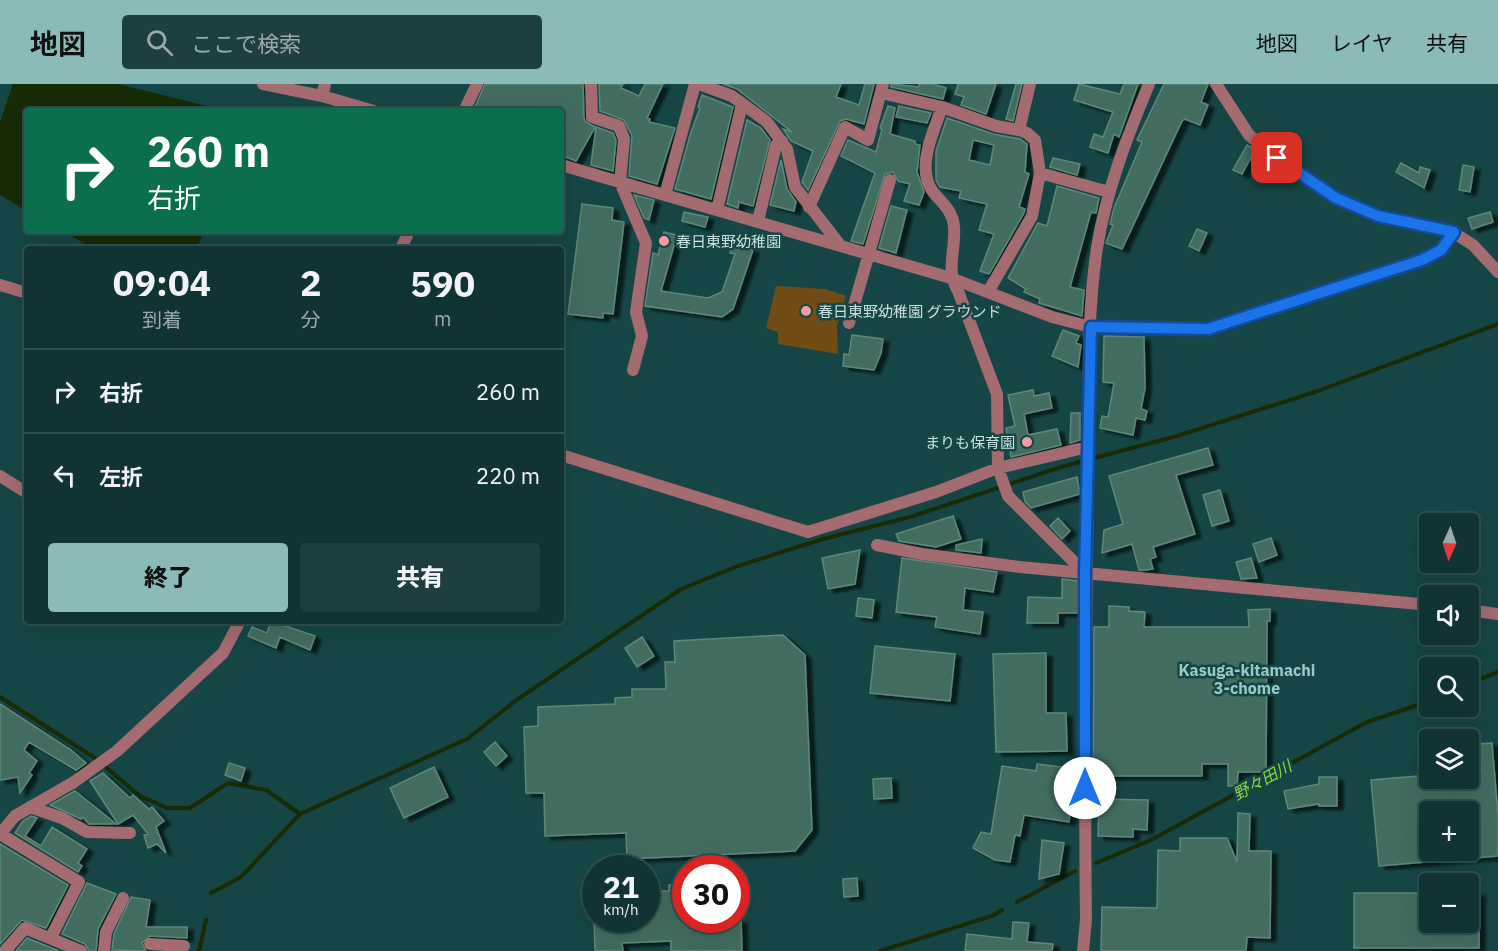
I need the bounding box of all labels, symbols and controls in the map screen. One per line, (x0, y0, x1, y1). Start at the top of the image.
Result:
search box (122, 15, 542, 69)
text: 地図 (30, 25, 86, 62)
icon: search (143, 26, 176, 59)
text: ここで検索 (191, 29, 301, 58)
text: 地図 (1256, 29, 1298, 57)
text: レイヤ (1331, 29, 1393, 57)
text: 共有 (1426, 29, 1468, 57)
text: 260 m (147, 124, 270, 179)
icon: right (48, 132, 126, 210)
pin (1251, 132, 1302, 183)
icon: arrive (1260, 141, 1293, 174)
text: 右折 (147, 180, 201, 215)
place label: 春日東野幼稚園 (676, 232, 781, 251)
marker: 春日東野幼稚園 (657, 234, 671, 248)
text: 09:04 (113, 259, 211, 306)
text: 2 (300, 259, 322, 306)
text: 590 (410, 260, 475, 307)
place label: 春日東野幼稚園 グラウンド (818, 302, 1002, 321)
marker: 春日東野幼稚園 グラウンド (799, 304, 813, 318)
text: m (434, 305, 451, 332)
text: 到着 (142, 306, 182, 333)
text: 分 (301, 306, 321, 333)
icon: right (48, 375, 81, 408)
text: 260 m (476, 377, 540, 406)
text: 右折 (99, 378, 143, 407)
place label: まりも保育園 (925, 433, 1015, 452)
marker: まりも保育園 (1020, 435, 1034, 449)
icon: left (48, 459, 81, 492)
text: 220 m (476, 461, 540, 490)
text: 左折 (99, 462, 143, 491)
north arrow (1419, 513, 1479, 573)
map controls (1419, 513, 1479, 933)
button: 終了 (48, 543, 288, 612)
button: 共有 (300, 543, 540, 612)
button: sound (1419, 585, 1479, 645)
button: search (1419, 657, 1479, 717)
district label: Kasuga-kitamachi 3-chome (1179, 660, 1315, 698)
button: layers (1419, 729, 1479, 789)
water label: 野々田川 (1229, 755, 1297, 804)
position arrow (1053, 756, 1117, 820)
button: + (1419, 801, 1479, 861)
speed limit sign: 30 (672, 855, 750, 933)
text: 21 (603, 867, 639, 906)
button: − (1419, 873, 1479, 933)
text: km/h (603, 900, 639, 919)

